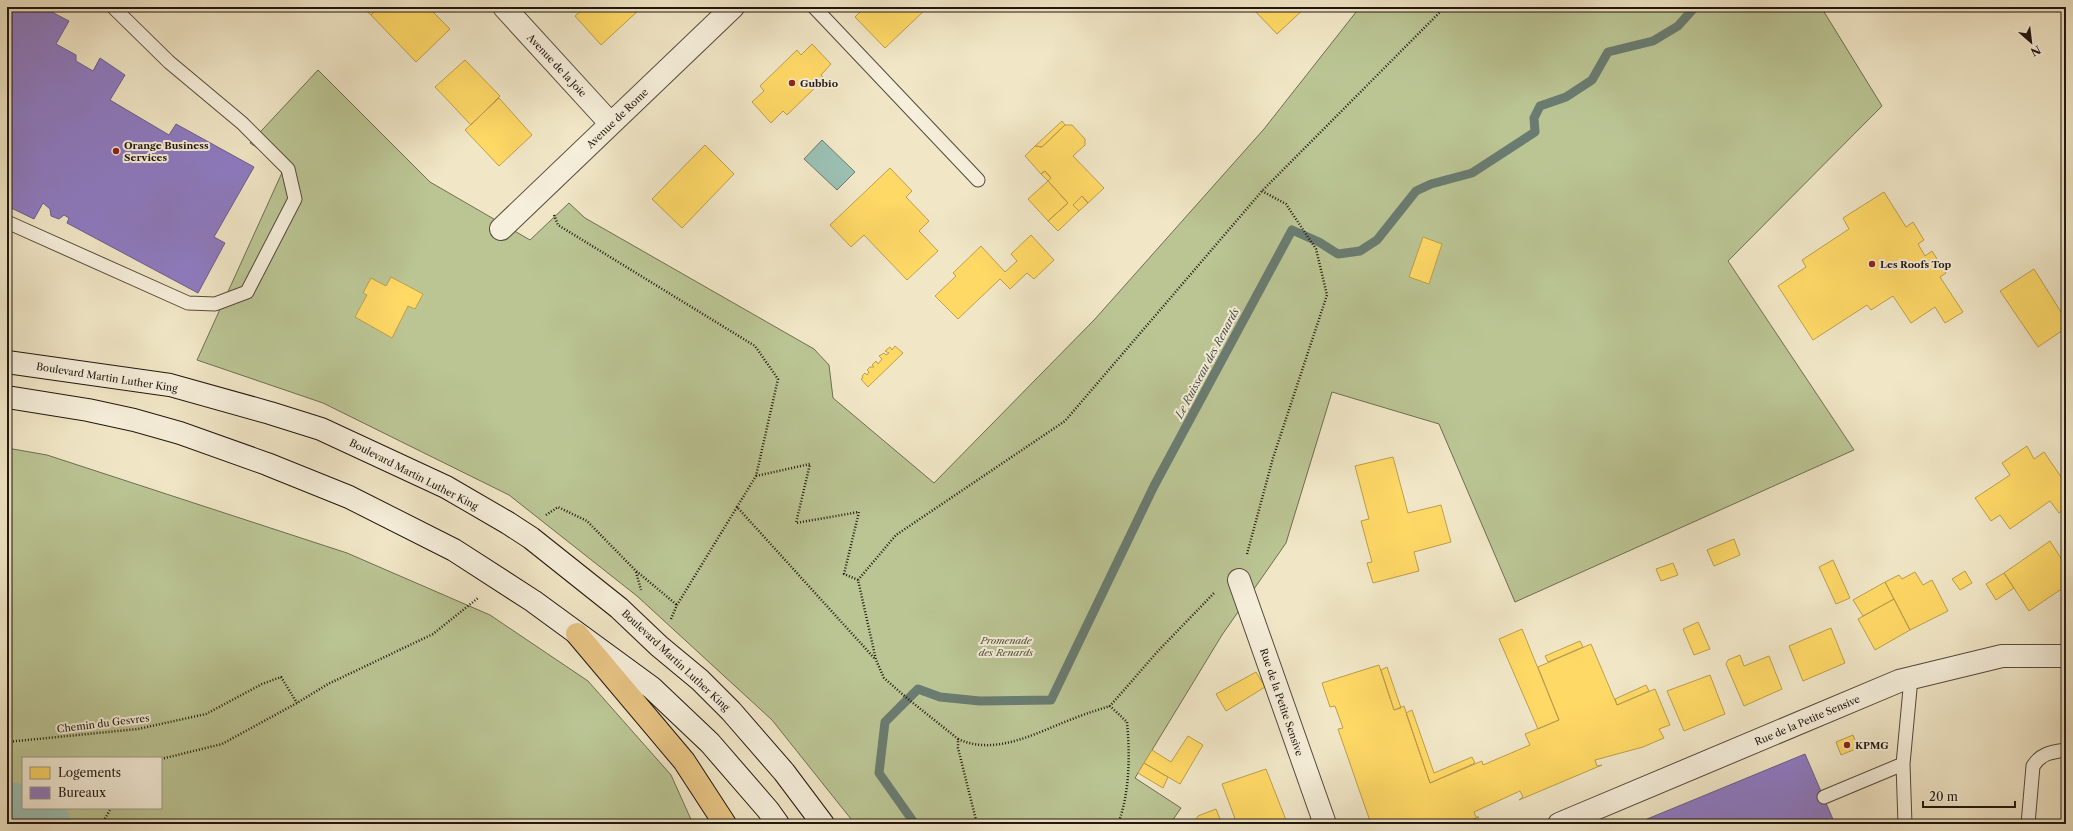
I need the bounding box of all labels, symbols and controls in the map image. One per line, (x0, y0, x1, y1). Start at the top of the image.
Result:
north arrow (2011, 22, 2051, 62)
street label: Avenue de la Joie (523, 30, 589, 100)
text: N (2028, 42, 2043, 59)
place label: Gubbio (800, 77, 838, 90)
marker: Gubbio (787, 78, 797, 88)
street label: Avenue de Rome (583, 85, 651, 152)
place label: Orange Business Services (124, 139, 209, 164)
marker: Orange Business Services (111, 146, 121, 156)
place label: Les Roofs Top (1880, 258, 1952, 271)
marker: Les Roofs Top (1867, 259, 1877, 269)
water label: Le Ruisseau des Renards (1171, 305, 1242, 422)
street label: Boulevard Martin Luther King (35, 360, 179, 395)
street label: Boulevard Martin Luther King (347, 436, 481, 513)
street label: Boulevard Martin Luther King (619, 607, 733, 714)
park label: Promenade des Renards (978, 634, 1034, 659)
street label: Rue de la Petite Sensive (1257, 647, 1306, 758)
street label: Rue de la Petite Sensive (1753, 692, 1862, 749)
street label: Chemin du Gesvres (56, 711, 150, 736)
place label: KPMG (1855, 739, 1889, 752)
marker: KPMG (1842, 740, 1852, 750)
legend (22, 757, 162, 809)
text: Logements (58, 765, 121, 780)
scale bar (1923, 783, 2015, 809)
text: Bureaux (58, 785, 106, 800)
text: 20 m (1929, 789, 1958, 804)

